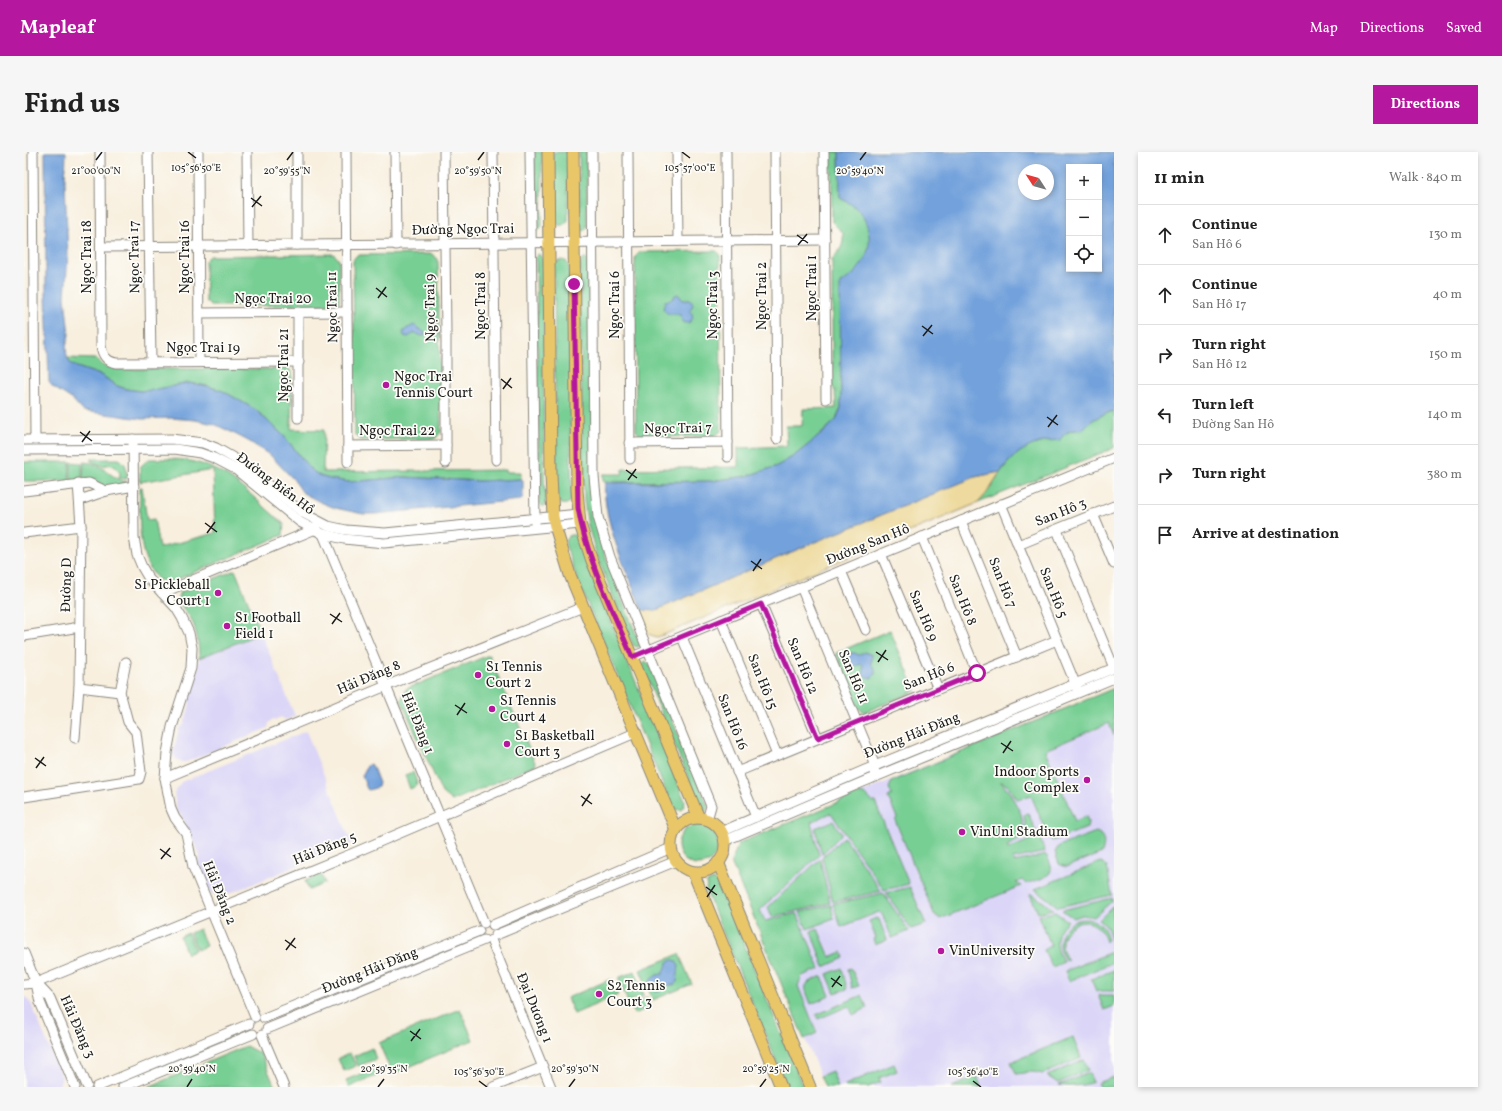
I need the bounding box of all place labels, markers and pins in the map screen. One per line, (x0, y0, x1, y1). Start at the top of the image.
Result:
place label: Ngoc Trai Tennis Court (394, 368, 473, 403)
marker: Ngoc Trai Tennis Court (381, 380, 391, 390)
place label: S1 Pickleball Court 1 (134, 576, 210, 611)
marker: S1 Pickleball Court 1 (213, 588, 223, 598)
place label: S1 Football Field 1 (235, 609, 301, 644)
marker: S1 Football Field 1 (222, 621, 232, 631)
place label: S1 Tennis Court 2 (486, 658, 542, 693)
marker: S1 Tennis Court 2 (473, 670, 483, 680)
place label: S1 Tennis Court 4 (500, 692, 556, 727)
marker: S1 Tennis Court 4 (487, 704, 497, 714)
place label: S1 Basketball Court 3 (515, 727, 595, 762)
marker: S1 Basketball Court 3 (502, 739, 512, 749)
place label: Indoor Sports Complex (994, 763, 1079, 798)
marker: Indoor Sports Complex (1082, 775, 1092, 785)
place label: VinUni Stadium (970, 823, 1068, 842)
marker: VinUni Stadium (957, 827, 967, 837)
place label: VinUniversity (949, 942, 1035, 961)
marker: VinUniversity (936, 946, 946, 956)
place label: S2 Tennis Court 3 (607, 977, 665, 1012)
marker: S2 Tennis Court 3 (594, 989, 604, 999)

